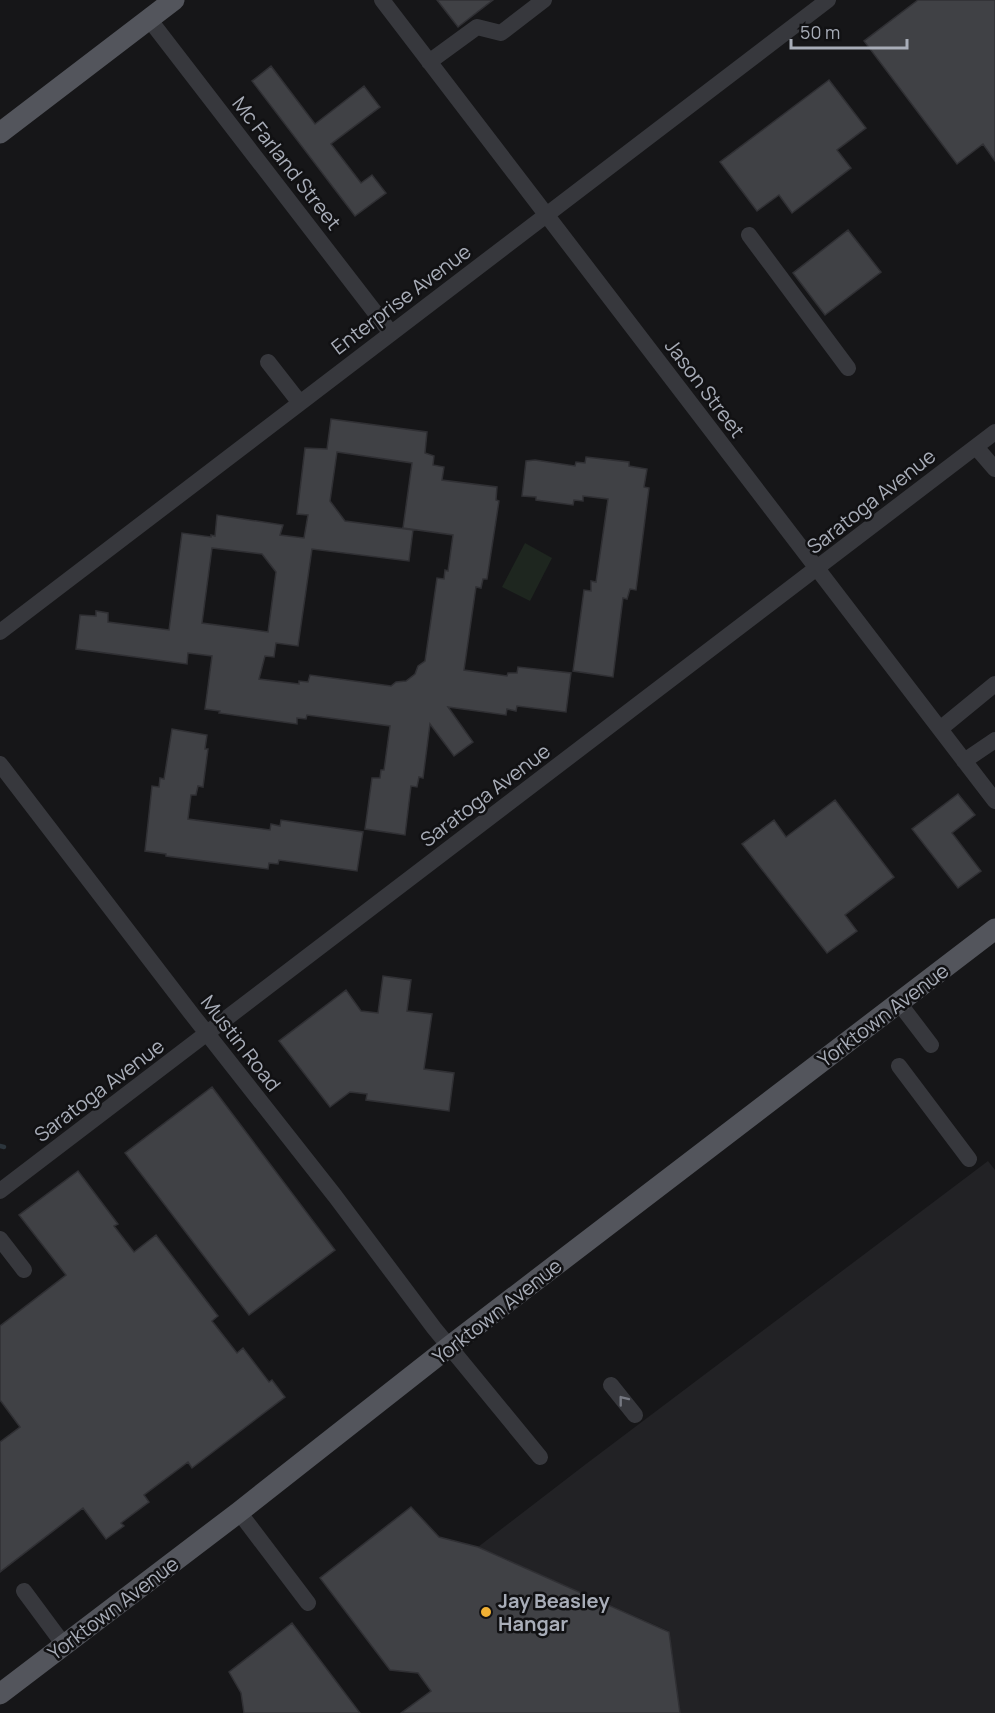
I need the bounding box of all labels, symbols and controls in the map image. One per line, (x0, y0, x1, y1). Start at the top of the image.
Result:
scale bar (791, 12, 906, 50)
text: 50 m (800, 20, 840, 44)
street label: Mc Farland Street (226, 91, 348, 235)
street label: Enterprise Avenue (326, 238, 476, 360)
street label: Jason Street (659, 333, 751, 443)
street label: Saratoga Avenue (801, 442, 941, 560)
street label: Saratoga Avenue (414, 737, 556, 853)
street label: Yorktown Avenue (812, 957, 954, 1073)
street label: Mustin Road (195, 989, 287, 1097)
street label: Saratoga Avenue (28, 1032, 170, 1148)
street label: Yorktown Avenue (427, 1252, 567, 1370)
one-way arrow (619, 1396, 630, 1407)
street label: Yorktown Avenue (42, 1550, 184, 1666)
place label: Jay Beasley Hangar (498, 1587, 610, 1637)
marker: Jay Beasley Hangar (479, 1605, 493, 1619)

